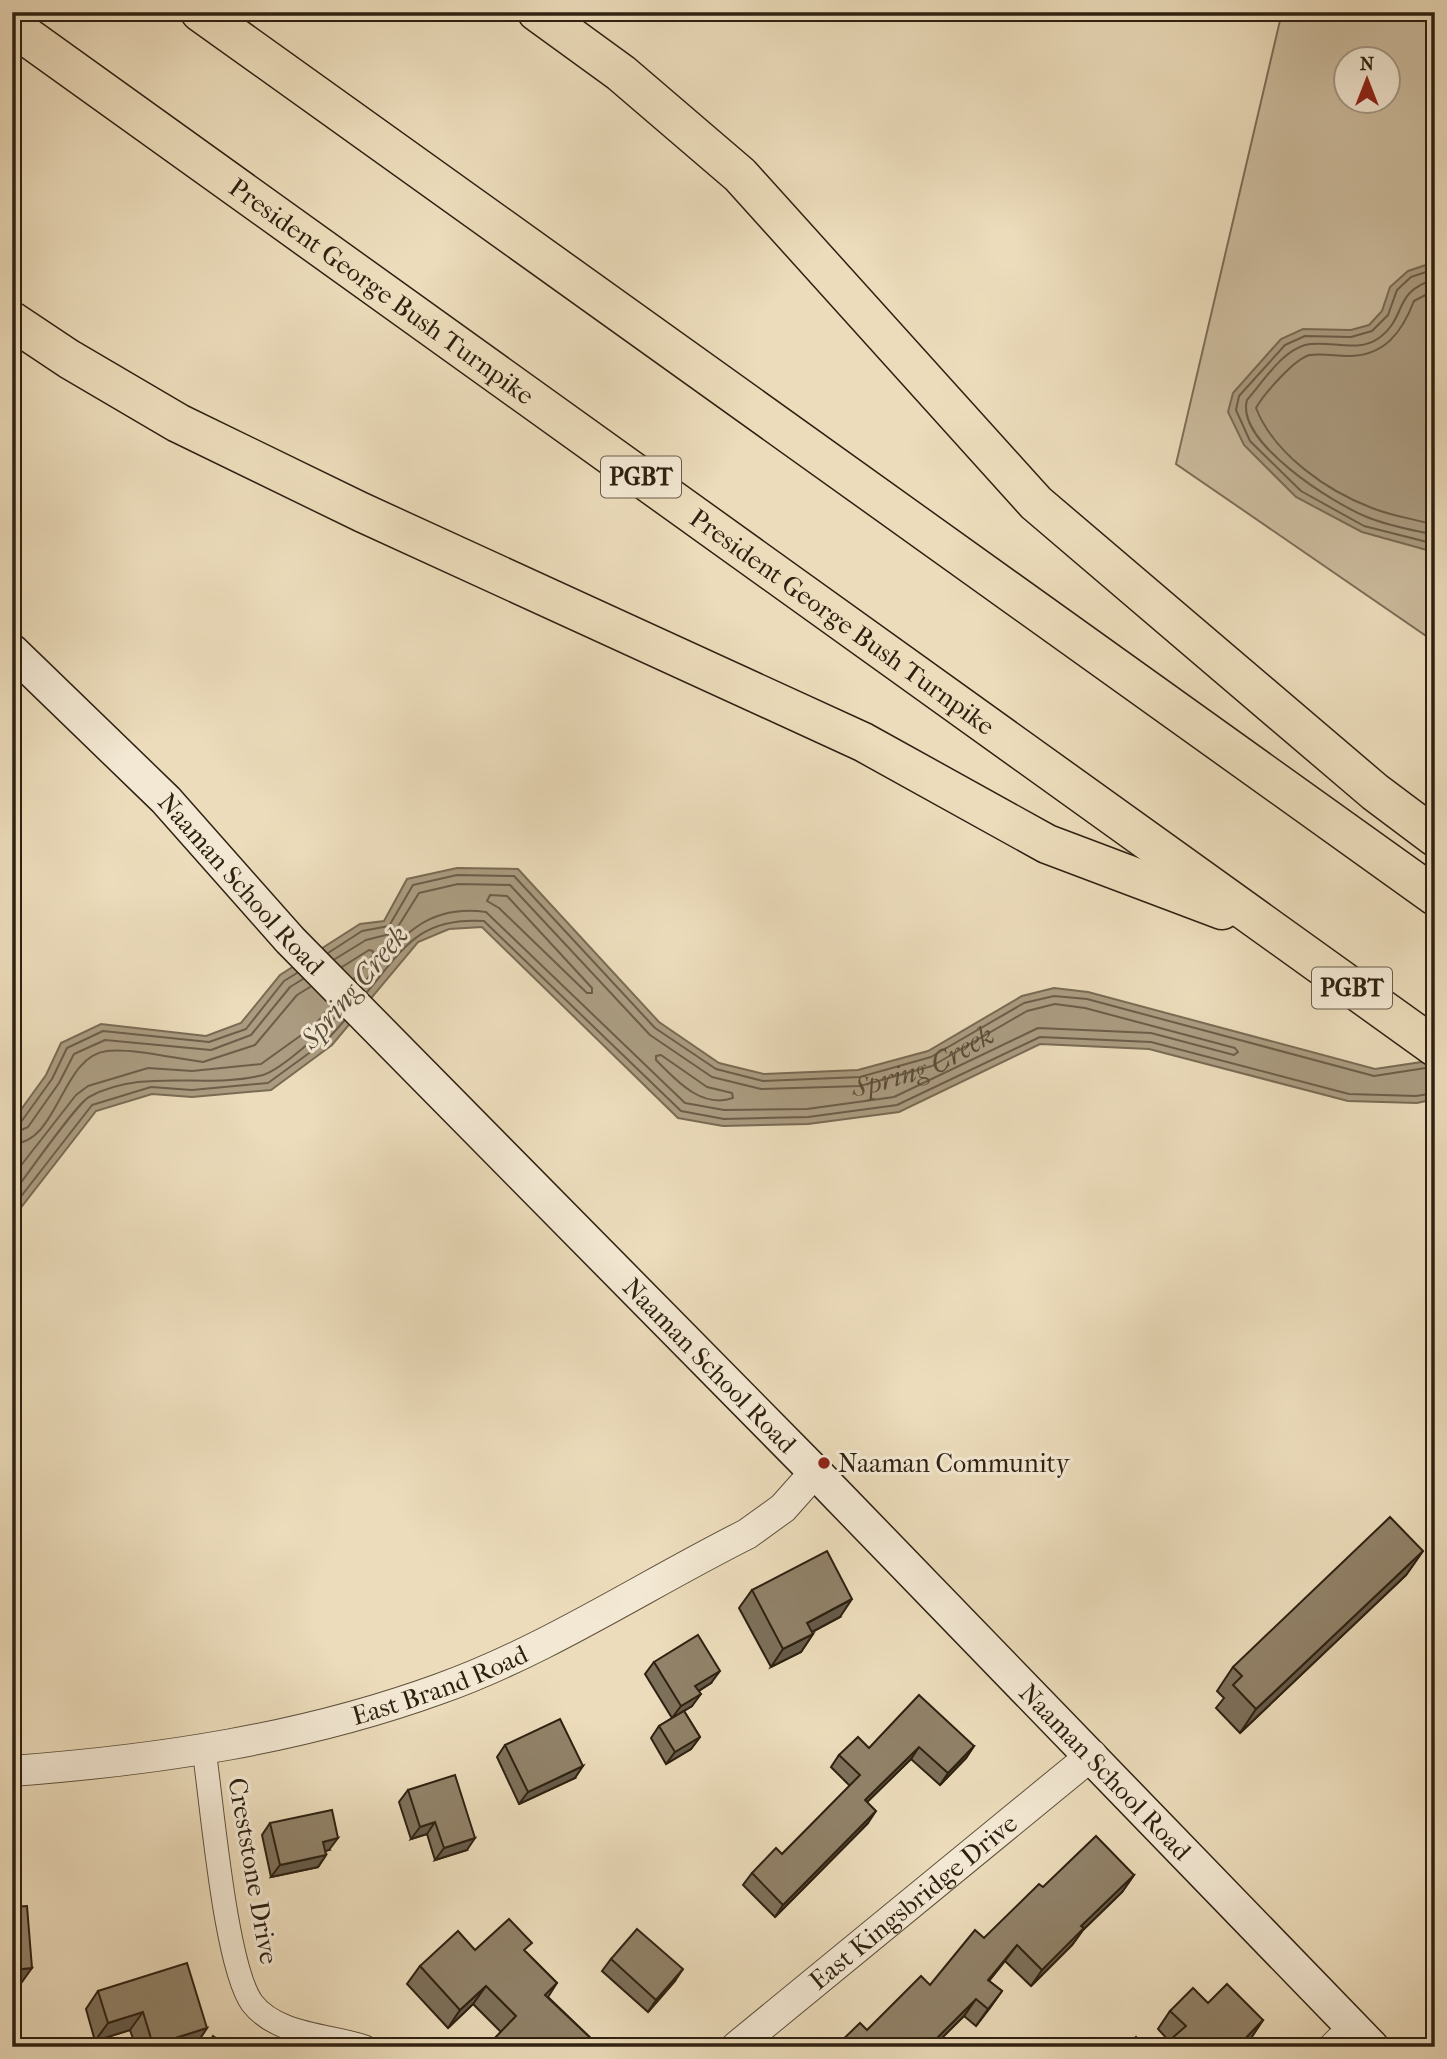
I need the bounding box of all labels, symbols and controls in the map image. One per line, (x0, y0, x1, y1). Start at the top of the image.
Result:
north arrow (1332, 46, 1402, 116)
text: N (1360, 53, 1375, 75)
street label: President George Bush Turnpike (223, 171, 540, 411)
road number: PGBT (601, 456, 681, 498)
street label: President George Bush Turnpike (684, 502, 1001, 742)
street label: Naaman School Road (152, 787, 332, 982)
water label: Spring Creek (292, 919, 415, 1056)
road number: PGBT (1312, 968, 1392, 1008)
water label: Spring Creek (851, 1017, 1000, 1103)
street label: Naaman School Road (617, 1271, 804, 1460)
place label: Naaman Community (838, 1448, 1071, 1479)
marker: Naaman Community (816, 1455, 832, 1471)
street label: East Brand Road (348, 1638, 533, 1731)
street label: Naaman School Road (1013, 1677, 1198, 1867)
street label: Creststone Drive (221, 1775, 285, 1967)
street label: East Kingsbridge Drive (803, 1807, 1023, 1996)

